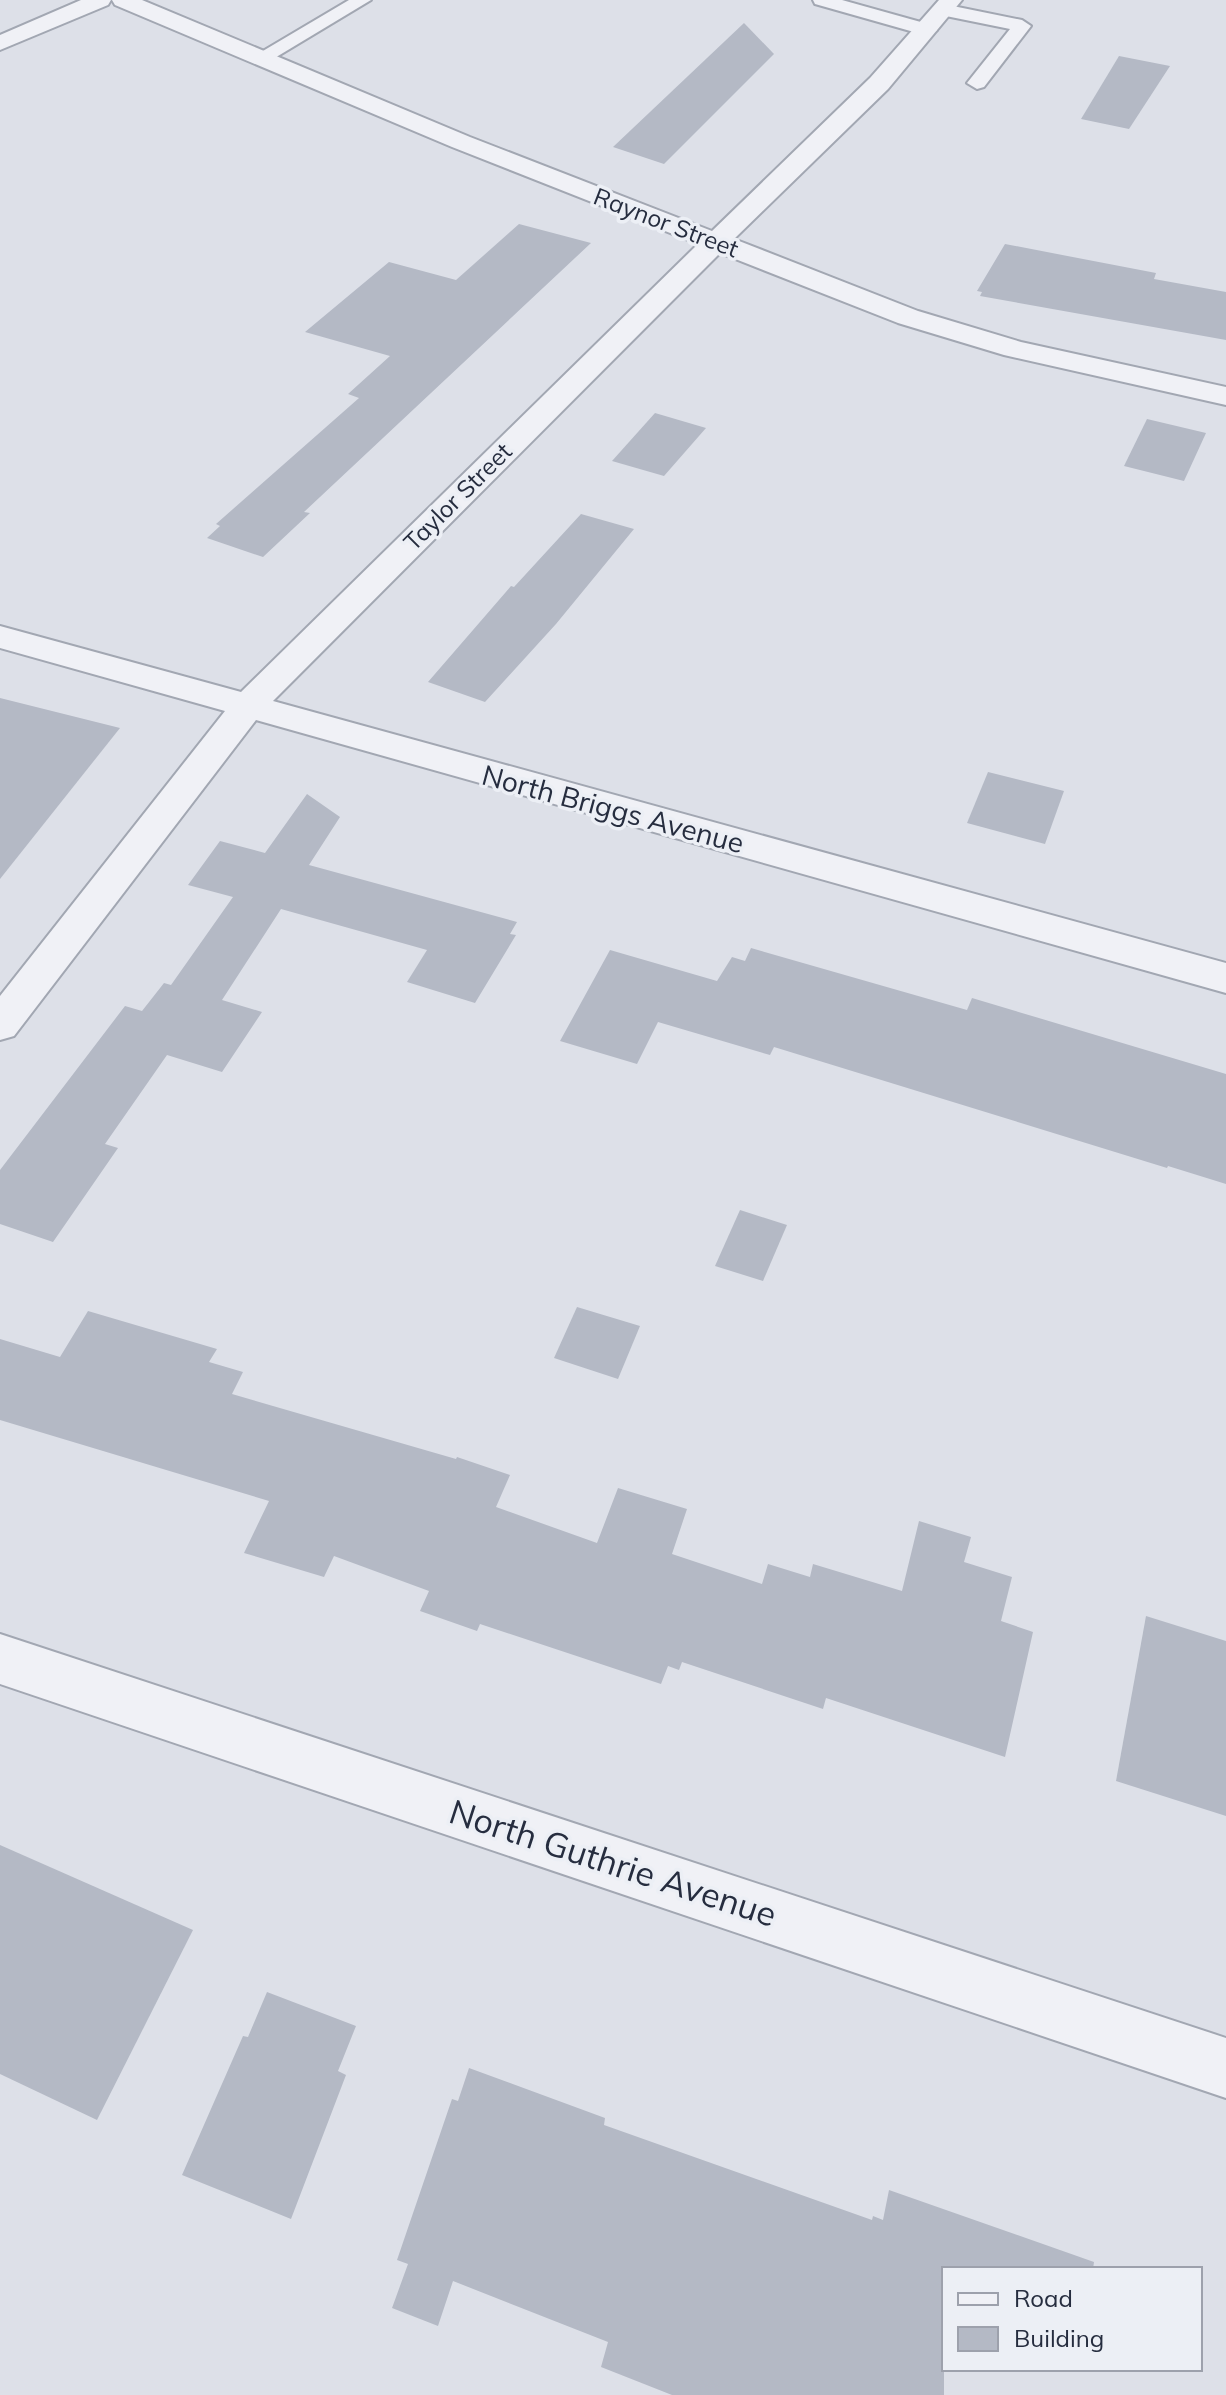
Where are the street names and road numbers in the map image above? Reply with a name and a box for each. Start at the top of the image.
street label: Raynor Street [590,181,743,263]
street label: Taylor Street [397,436,518,557]
street label: North Briggs Avenue [478,757,748,860]
street label: North Guthrie Avenue [444,1789,782,1936]

